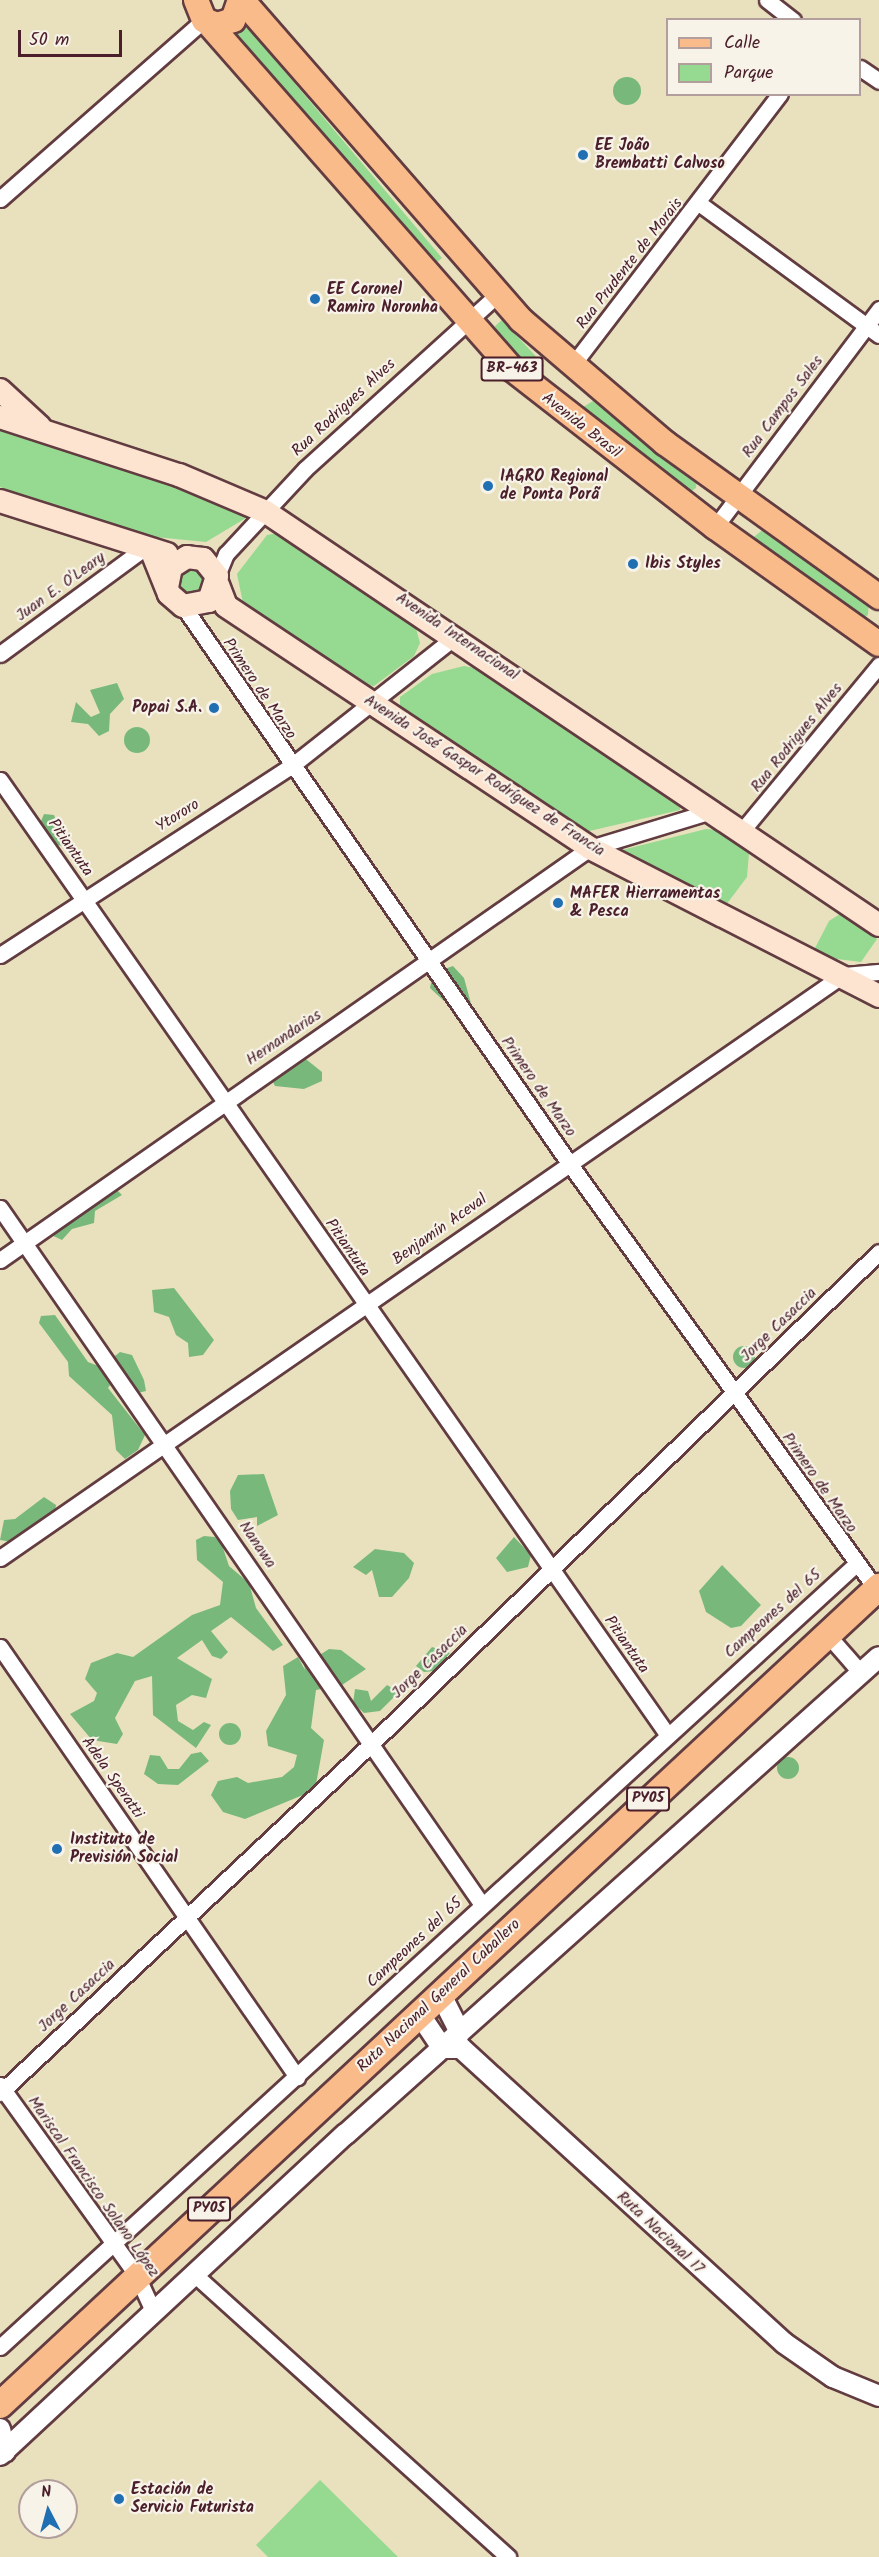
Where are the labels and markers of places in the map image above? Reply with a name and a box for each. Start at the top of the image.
place label: EE João Brembatti Calvoso [595,136,725,174]
marker: EE João Brembatti Calvoso [576,148,590,162]
place label: EE Coronel Ramiro Noronha [327,280,438,318]
marker: EE Coronel Ramiro Noronha [308,292,322,306]
place label: IAGRO Regional de Ponta Porã [500,467,608,505]
marker: IAGRO Regional de Ponta Porã [481,479,495,493]
place label: Ibis Styles [645,554,721,574]
marker: Ibis Styles [626,557,640,571]
place label: Popai S.A. [132,698,202,718]
marker: Popai S.A. [207,701,221,715]
place label: MAFER Hierramentas & Pesca [570,884,720,922]
marker: MAFER Hierramentas & Pesca [551,896,565,910]
place label: Instituto de Previsión Social [70,1830,178,1868]
marker: Instituto de Previsión Social [48,1840,66,1858]
place label: Estación de Servicio Futurista [131,2480,254,2518]
marker: Estación de Servicio Futurista [112,2492,126,2506]

